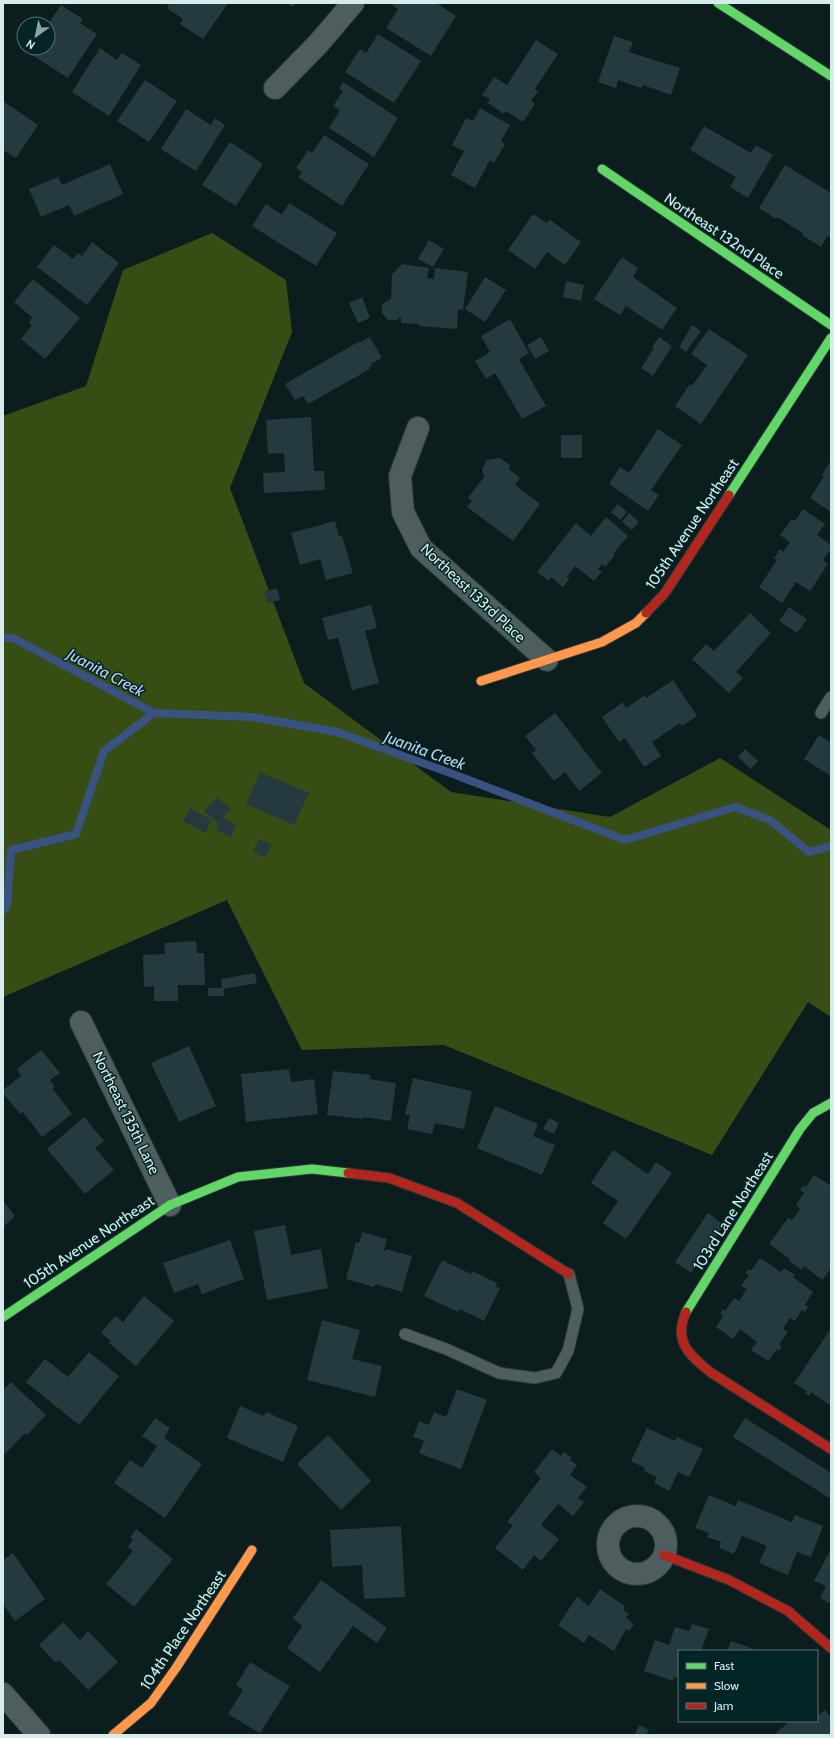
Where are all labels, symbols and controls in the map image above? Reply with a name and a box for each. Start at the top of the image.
north arrow [16,16,56,56]
text: N [23,36,38,52]
street label: Northeast 132nd Place [661,189,788,283]
street label: 105th Avenue Northeast [642,455,742,593]
street label: Northeast 133rd Place [417,540,529,647]
water label: Juanita Creek [62,643,148,701]
water label: Juanita Creek [380,726,469,774]
street label: Northeast 135th Lane [88,1049,164,1178]
street label: 103rd Lane Northeast [689,1148,777,1274]
street label: 105th Avenue Northeast [20,1192,158,1292]
street label: 104th Place Northeast [136,1567,230,1693]
legend [678,1650,818,1722]
text: Fast [714,1658,734,1673]
text: Slow [714,1678,739,1693]
text: Jam [713,1698,733,1713]

